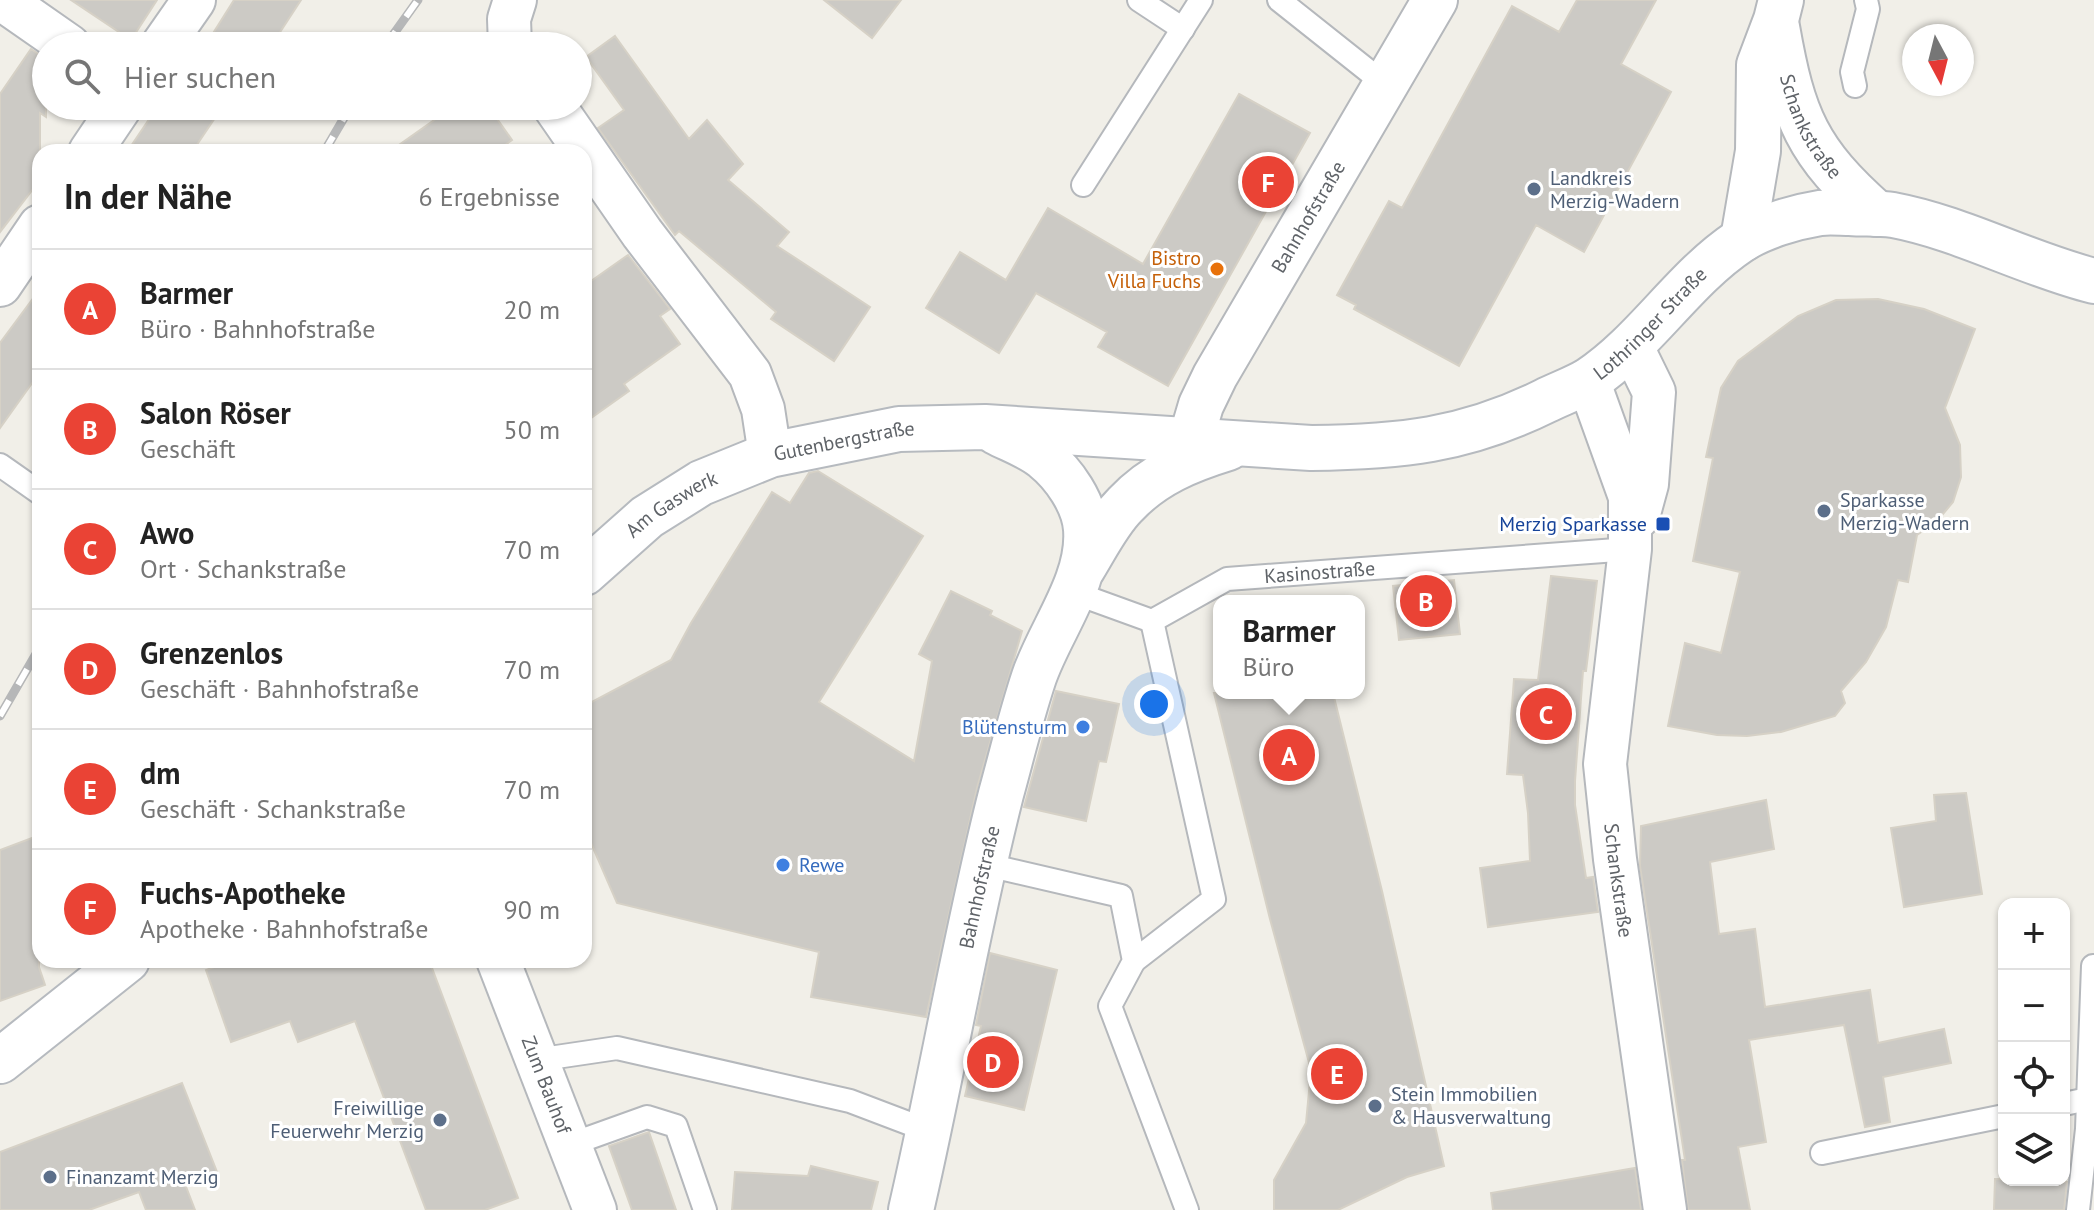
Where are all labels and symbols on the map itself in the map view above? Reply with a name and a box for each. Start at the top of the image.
north arrow [1902,24,1974,96]
street label: Schankstraße [1774,71,1848,184]
pin: F [1242,152,1294,212]
street label: Bahnhofstraße [1265,156,1351,278]
place label: Landkreis Merzig-Wadern [1550,165,1679,214]
marker: Landkreis Merzig-Wadern [1525,180,1543,198]
place label: Bistro Villa Fuchs [1107,245,1201,294]
marker: Bistro Villa Fuchs [1208,260,1226,278]
street label: Lothringer Straße [1588,261,1712,386]
street label: Gutenbergstraße [771,415,915,467]
street label: Am Gaswerk [620,465,721,543]
place label: Sparkasse Merzig-Wadern [1840,487,1969,536]
marker: Sparkasse Merzig-Wadern [1815,502,1833,520]
place label: Merzig Sparkasse [1499,511,1647,537]
marker: Merzig Sparkasse [1654,515,1672,533]
street label: Kasinostraße [1263,555,1376,589]
pin: B [1400,571,1452,631]
your location [1134,684,1174,724]
pin: C [1520,684,1572,744]
place label: Blütensturm [962,714,1067,740]
marker: Blütensturm [1074,718,1092,736]
pin: A [1263,725,1315,785]
street label: Schankstraße [1598,822,1639,939]
street label: Bahnhofstraße [953,823,1006,951]
place label: Rewe [799,852,845,878]
marker: Rewe [774,856,792,874]
street label: Zum Bauhof [516,1032,578,1139]
pin: D [967,1032,1019,1092]
pin: E [1311,1044,1363,1104]
place label: Stein Immobilien & Hausverwaltung [1391,1081,1551,1130]
place label: Freiwillige Feuerwehr Merzig [270,1095,424,1144]
marker: Stein Immobilien & Hausverwaltung [1366,1097,1384,1115]
marker: Freiwillige Feuerwehr Merzig [431,1111,449,1129]
place label: Finanzamt Merzig [66,1164,219,1190]
marker: Finanzamt Merzig [41,1168,59,1186]

